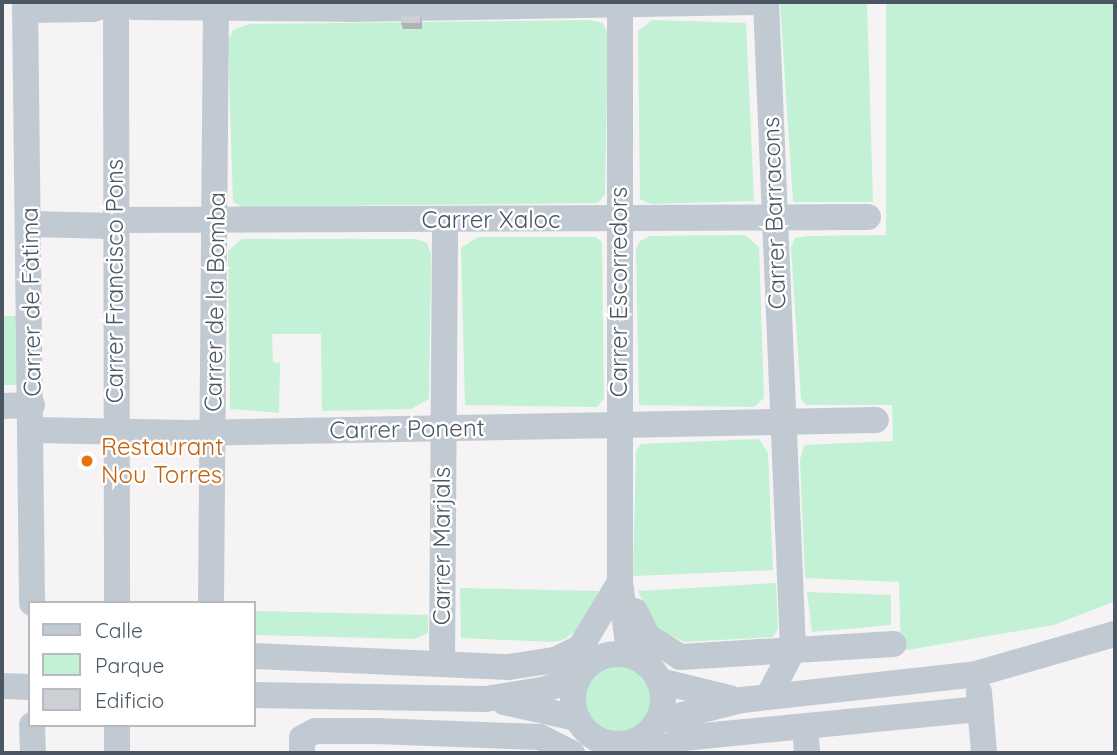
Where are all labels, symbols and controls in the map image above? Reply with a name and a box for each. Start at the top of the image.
street label: Carrer Barracons [756,116,792,310]
street label: Carrer Francisco Pons [101,159,129,403]
street label: Carrer Escorredors [605,187,633,397]
street label: Carrer de la Bomba [199,192,231,412]
street label: Carrer Xaloc [422,206,560,234]
street label: Carrer de Fàtima [15,207,47,397]
street label: Carrer Ponent [329,413,485,445]
place label: Restaurant Nou Torres [101,433,223,489]
marker: Restaurant Nou Torres [79,453,95,469]
street label: Carrer Marjals [428,467,456,625]
legend [28,601,256,727]
text: Calle [95,617,143,643]
text: Parque [95,652,164,678]
text: Edificio [95,687,164,713]

